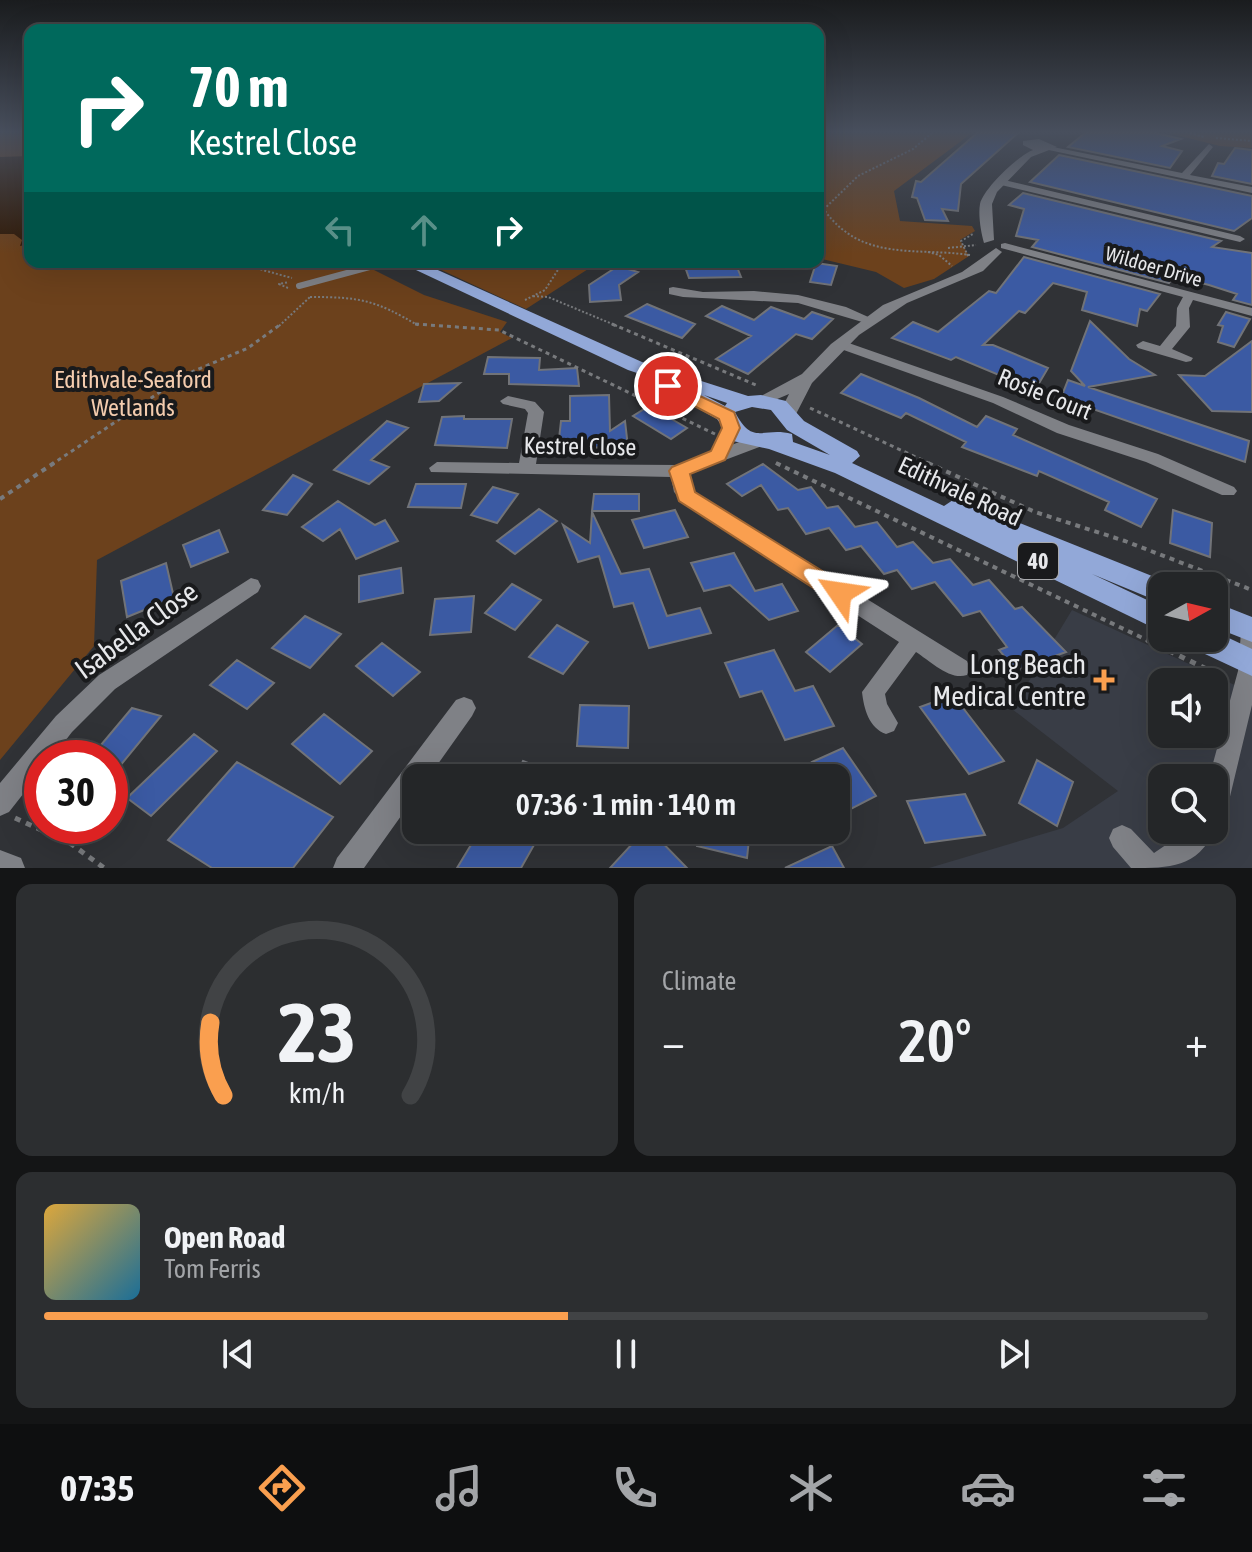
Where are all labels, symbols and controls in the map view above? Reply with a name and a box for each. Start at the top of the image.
text: 70 m [188,55,289,119]
icon: right [56,56,160,160]
text: Kestrel Close [188,121,357,163]
icon: left [318,208,362,252]
icon: ahead [402,208,446,252]
icon: right [486,208,530,252]
street label: Wildoer Drive [1103,241,1205,291]
pin [634,352,702,420]
street label: Rosie Court [994,363,1096,425]
icon: arrive [646,364,690,408]
park label: Edithvale-Seaford Wetlands [54,366,212,421]
street label: Kestrel Close [523,432,637,460]
street label: Edithvale Road [894,451,1026,531]
road number: 40 [1018,543,1058,579]
position arrow [798,551,882,635]
north arrow [1148,572,1228,652]
map controls [1148,572,1228,844]
street label: Isabella Close [69,575,203,685]
place label: Long Beach Medical Centre [932,648,1086,712]
button: sound [1148,668,1228,748]
marker: Long Beach Medical Centre [1093,669,1115,691]
speed limit sign: 30 [24,740,128,844]
button: search [1148,764,1228,844]
text: 07:36 · 1 min · 140 m [516,787,736,821]
text: Climate [662,966,736,996]
text: 23 [278,984,356,1080]
text: 20° [899,1006,971,1075]
text: − [662,1016,685,1066]
text: + [1185,1016,1208,1066]
text: km/h [289,1076,345,1109]
text: Open Road [164,1220,285,1254]
text: Tom Ferris [164,1254,261,1284]
icon: previous [216,1332,260,1376]
icon: pause [604,1332,648,1376]
icon: next [992,1332,1036,1376]
icon: directions [254,1460,310,1516]
icon: music [431,1460,487,1516]
icon: phone [607,1460,663,1516]
icon: climate [783,1460,839,1516]
icon: car [960,1460,1016,1516]
icon: filters [1136,1460,1192,1516]
text: 07:35 [60,1467,134,1509]

